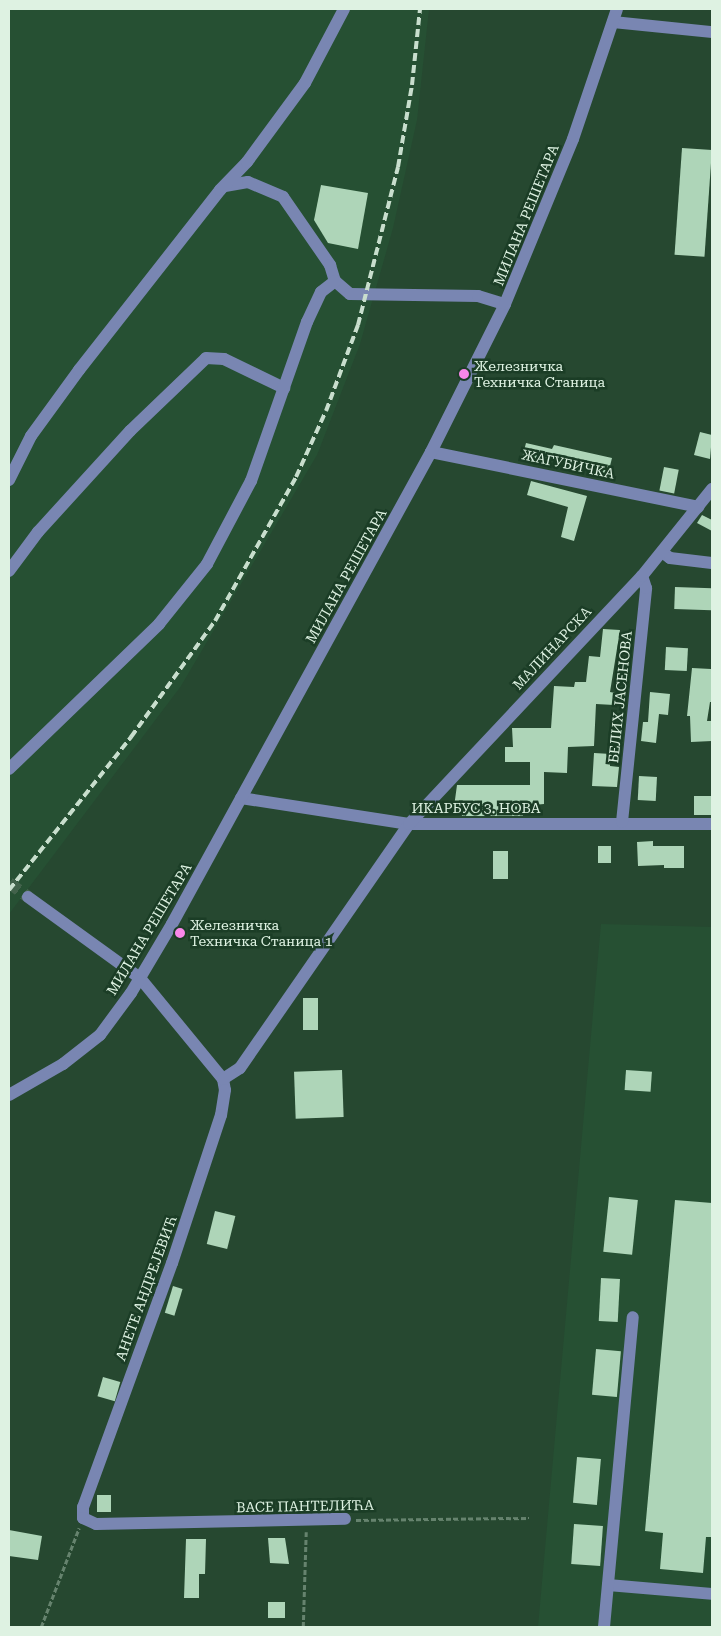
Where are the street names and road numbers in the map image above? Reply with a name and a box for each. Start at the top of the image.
street label: МИЛАНА РЕШЕТАРА [490,142,562,288]
street label: ЖАГУБИЧКА [520,446,616,482]
street label: МИЛАНА РЕШЕТАРА [302,506,390,646]
street label: МАЛИНАРСКА [509,603,595,693]
street label: БЕЛИХ ЈАСЕНОВА [605,630,635,764]
street label: ИКАРБУС 3. НОВА [411,800,541,816]
street label: МИЛАНА РЕШЕТАРА [103,860,195,998]
street label: АНЕТЕ АНДРЕЈЕВИЋ [112,1213,180,1363]
street label: ВАСЕ ПАНТЕЛИЋА [236,1496,374,1516]

